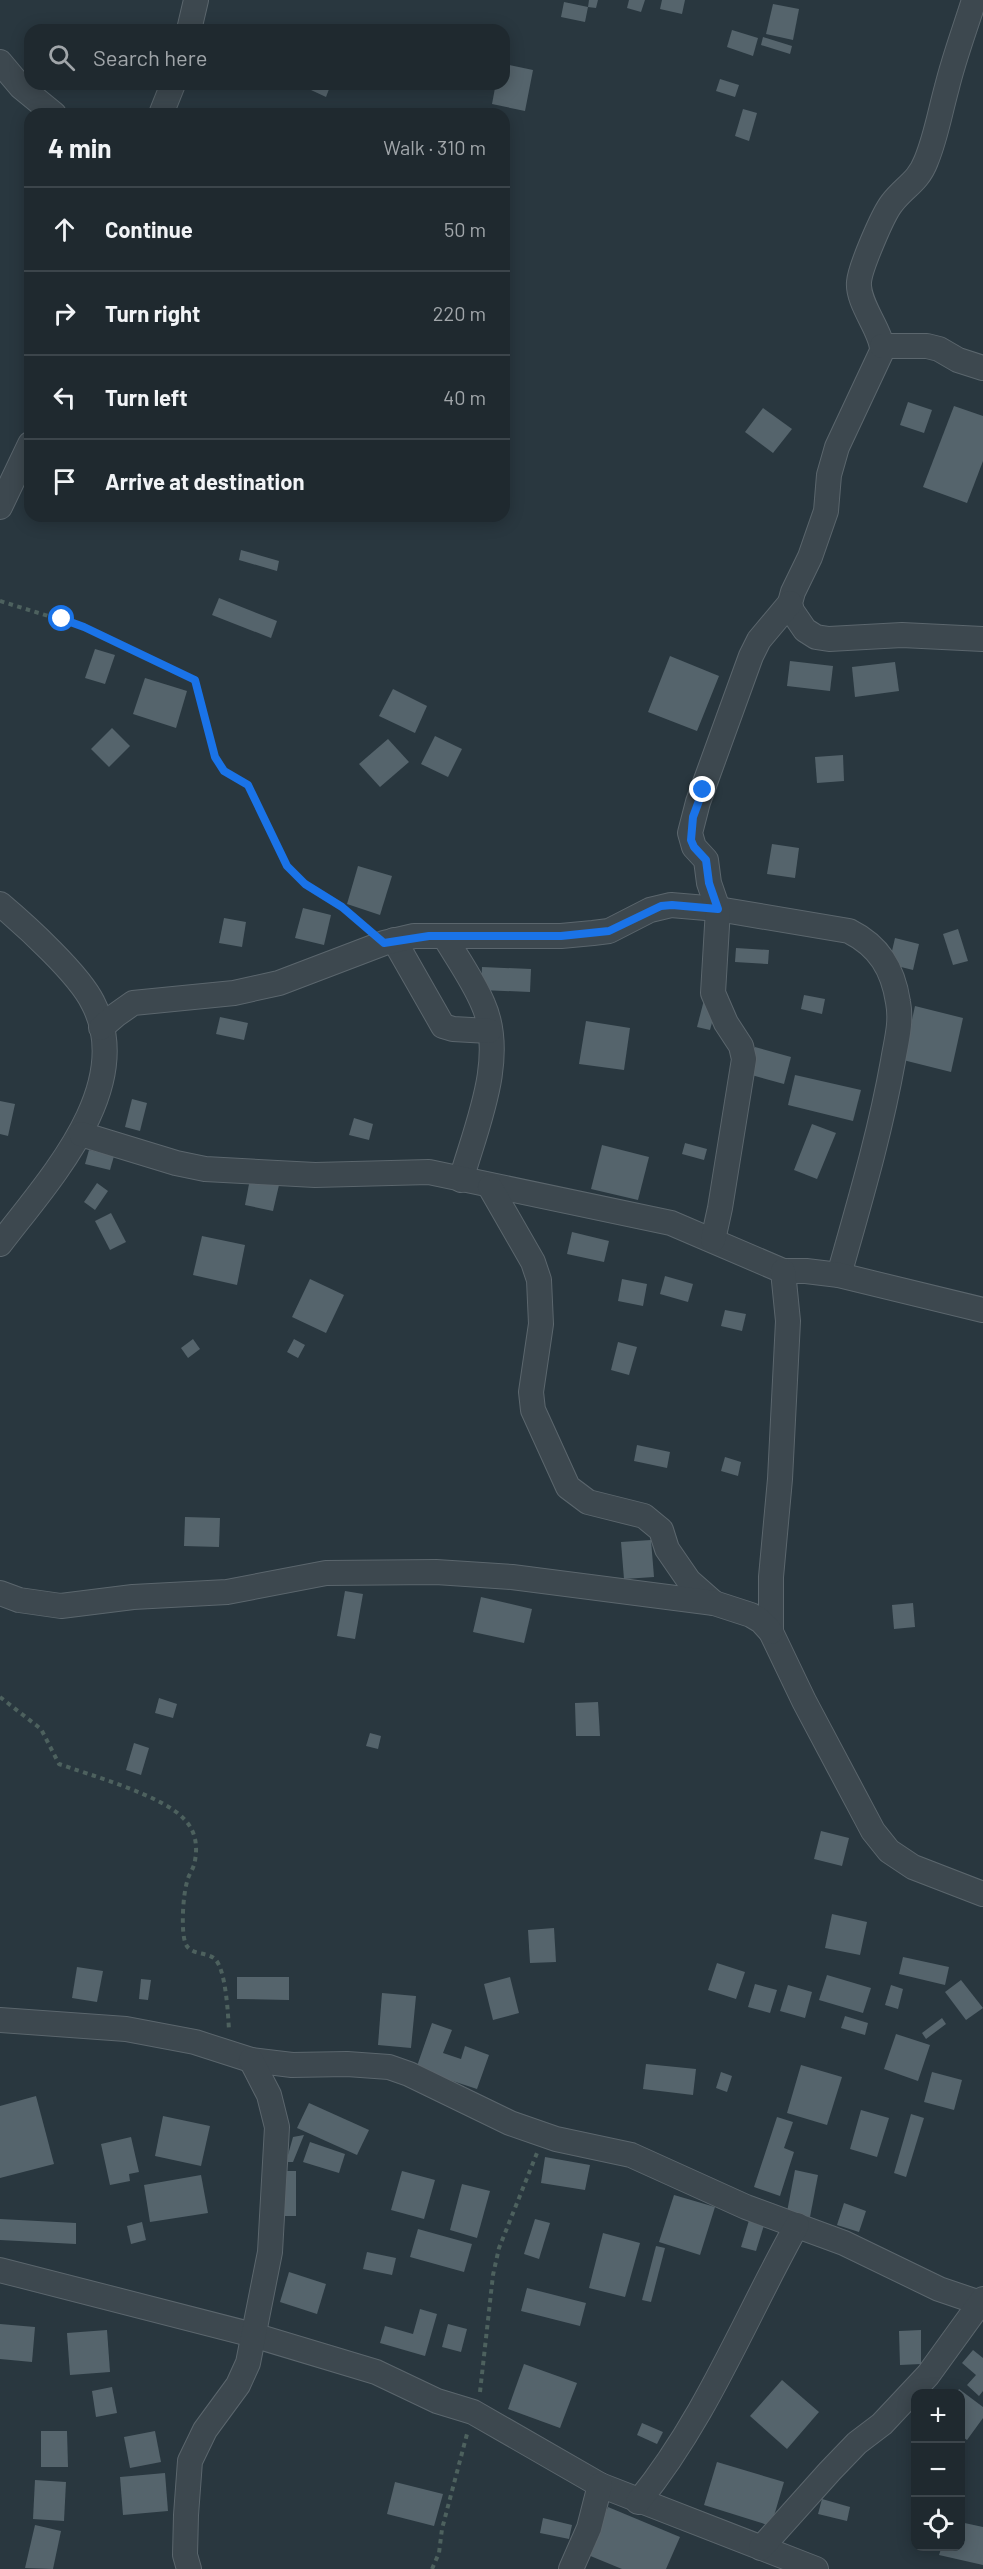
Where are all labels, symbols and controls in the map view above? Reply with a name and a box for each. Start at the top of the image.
search box [24,24,510,90]
icon: search [45,41,78,74]
text: Search here [93,44,207,70]
text: 4 min [48,132,112,163]
text: Walk · 310 m [383,135,486,159]
icon: ahead [48,213,81,246]
text: Continue [105,216,193,242]
text: 50 m [444,217,486,241]
icon: right [48,297,81,330]
text: Turn right [105,300,200,326]
text: 220 m [433,301,486,325]
icon: left [48,381,81,414]
text: Turn left [105,384,188,410]
text: 40 m [443,385,486,409]
icon: arrive [48,465,81,498]
text: Arrive at destination [105,468,304,494]
route start [48,605,74,631]
route end [689,776,715,802]
map controls [911,2389,965,2551]
button: + [911,2389,965,2443]
button: − [911,2443,965,2497]
button: locate [911,2497,965,2551]

